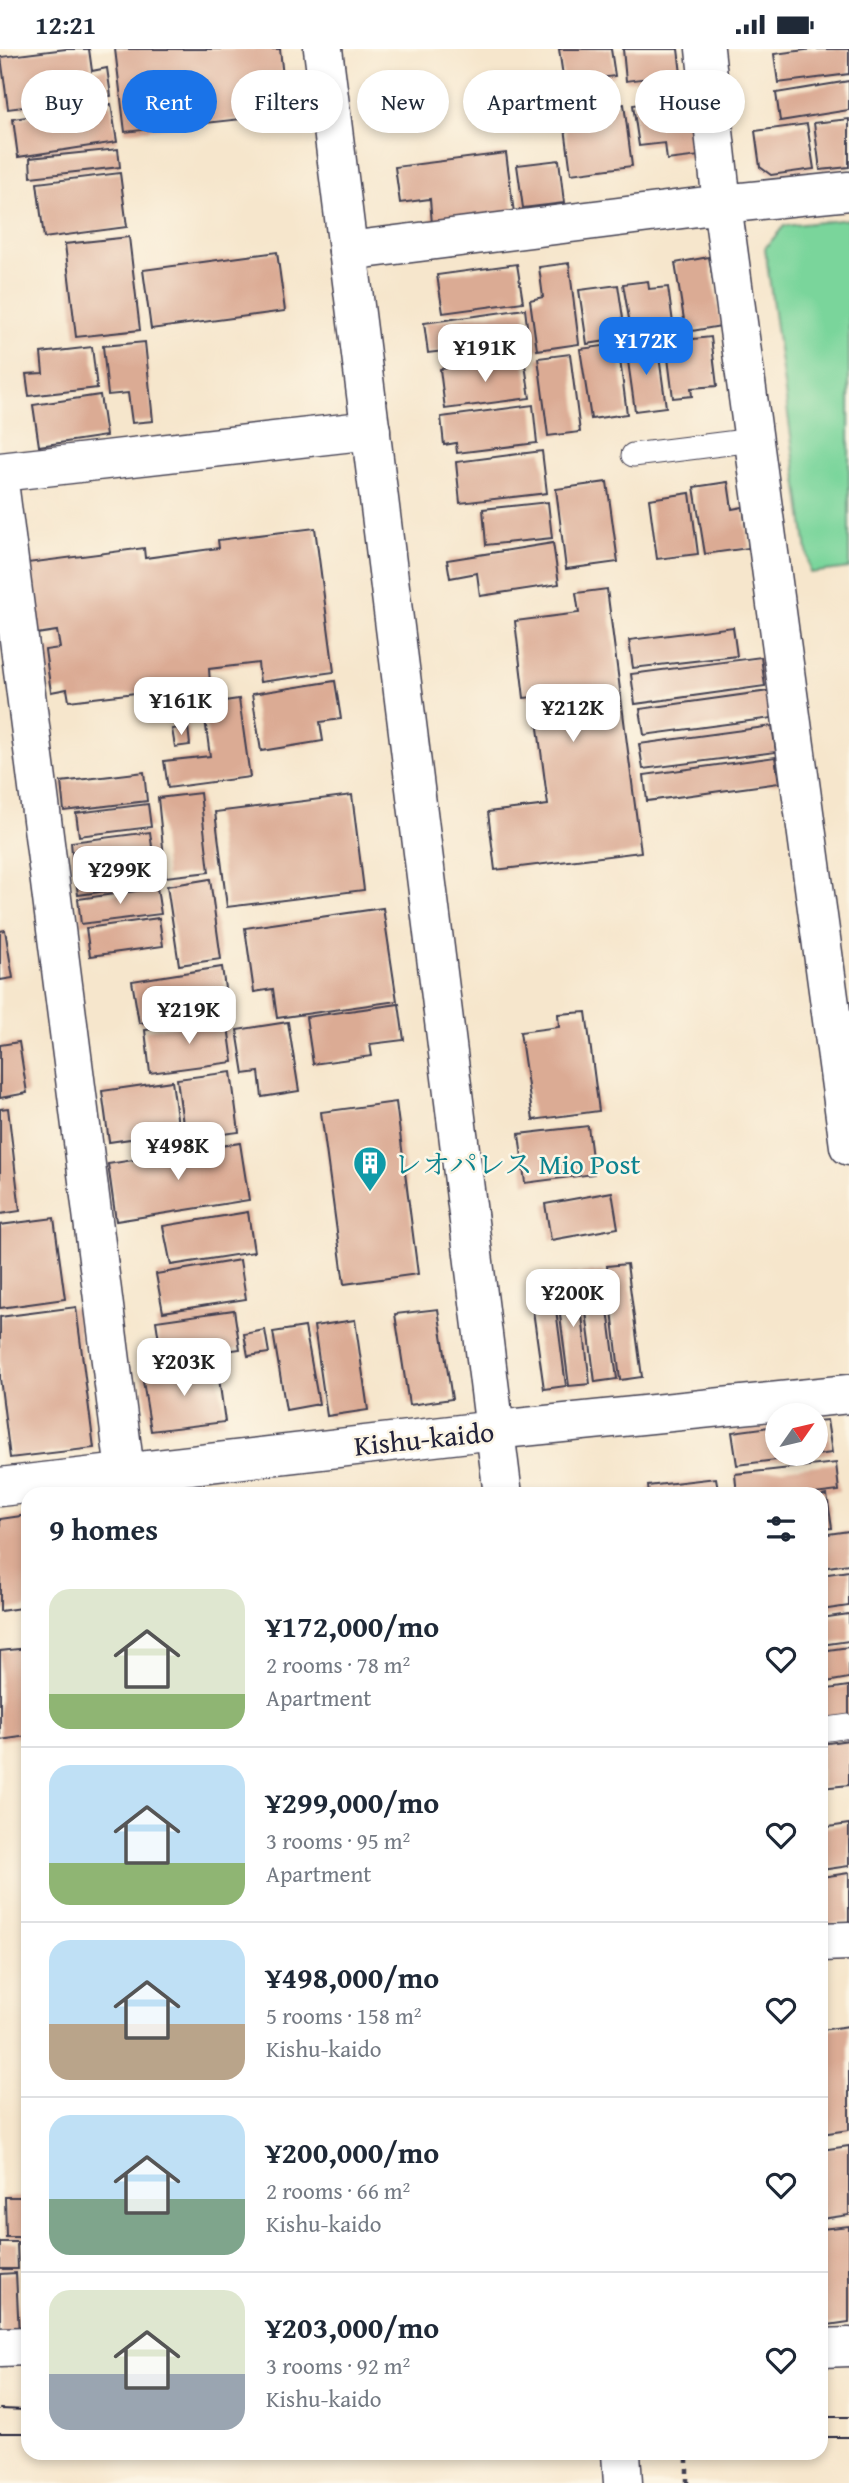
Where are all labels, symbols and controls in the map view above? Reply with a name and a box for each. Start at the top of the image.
text: 12:21 [35,5,96,44]
chip: Buy [21,70,108,133]
chip: Rent [122,70,217,133]
chip: Filters [231,70,343,133]
chip: New [357,70,449,133]
chip: Apartment [463,70,621,133]
chip: House [635,70,745,133]
pin: ¥172K [597,317,695,377]
text: ¥172K [615,323,677,356]
pin: ¥191K [436,325,534,384]
text: ¥191K [454,330,516,363]
pin: ¥161K [132,677,230,737]
text: ¥161K [150,683,212,716]
pin: ¥212K [524,685,622,744]
text: ¥212K [542,690,604,723]
pin: ¥299K [71,847,169,906]
text: ¥299K [89,852,151,885]
pin: ¥219K [140,986,238,1046]
text: ¥219K [158,992,220,1025]
pin: ¥498K [129,1123,227,1182]
text: ¥498K [147,1128,209,1161]
place label: レオパレス Mio Post [394,1143,640,1184]
building icon: レオパレス Mio Post [351,1144,389,1193]
pin: ¥200K [524,1269,622,1329]
text: ¥200K [542,1275,604,1308]
pin: ¥203K [135,1339,233,1398]
text: ¥203K [153,1344,215,1377]
north arrow [765,1403,828,1467]
map controls [765,1403,828,1466]
street label: Kishu-kaido [352,1410,496,1466]
text: 9 homes [49,1507,158,1551]
icon: filters [762,1510,800,1548]
text: ¥172,000/mo [266,1604,439,1648]
icon: home [105,1617,189,1701]
icon: heart [762,1640,800,1678]
text: 2 rooms · 78 m² [266,1648,410,1681]
text: Apartment [266,1681,371,1714]
text: ¥299,000/mo [266,1780,439,1824]
icon: home [105,1793,189,1877]
icon: heart [762,1816,800,1854]
text: 3 rooms · 95 m² [266,1824,410,1857]
text: Apartment [266,1857,371,1890]
text: ¥498,000/mo [266,1955,439,1999]
icon: home [105,1968,189,2052]
icon: heart [762,1991,800,2029]
text: 5 rooms · 158 m² [266,1999,421,2032]
text: Kishu-kaido [266,2032,381,2065]
text: ¥200,000/mo [266,2130,439,2174]
icon: home [105,2143,189,2227]
icon: heart [762,2166,800,2204]
text: 2 rooms · 66 m² [266,2174,410,2207]
text: Kishu-kaido [266,2207,381,2240]
text: ¥203,000/mo [266,2305,439,2349]
icon: home [105,2318,189,2402]
icon: heart [762,2341,800,2379]
text: 3 rooms · 92 m² [266,2349,410,2382]
text: Kishu-kaido [266,2382,381,2415]

